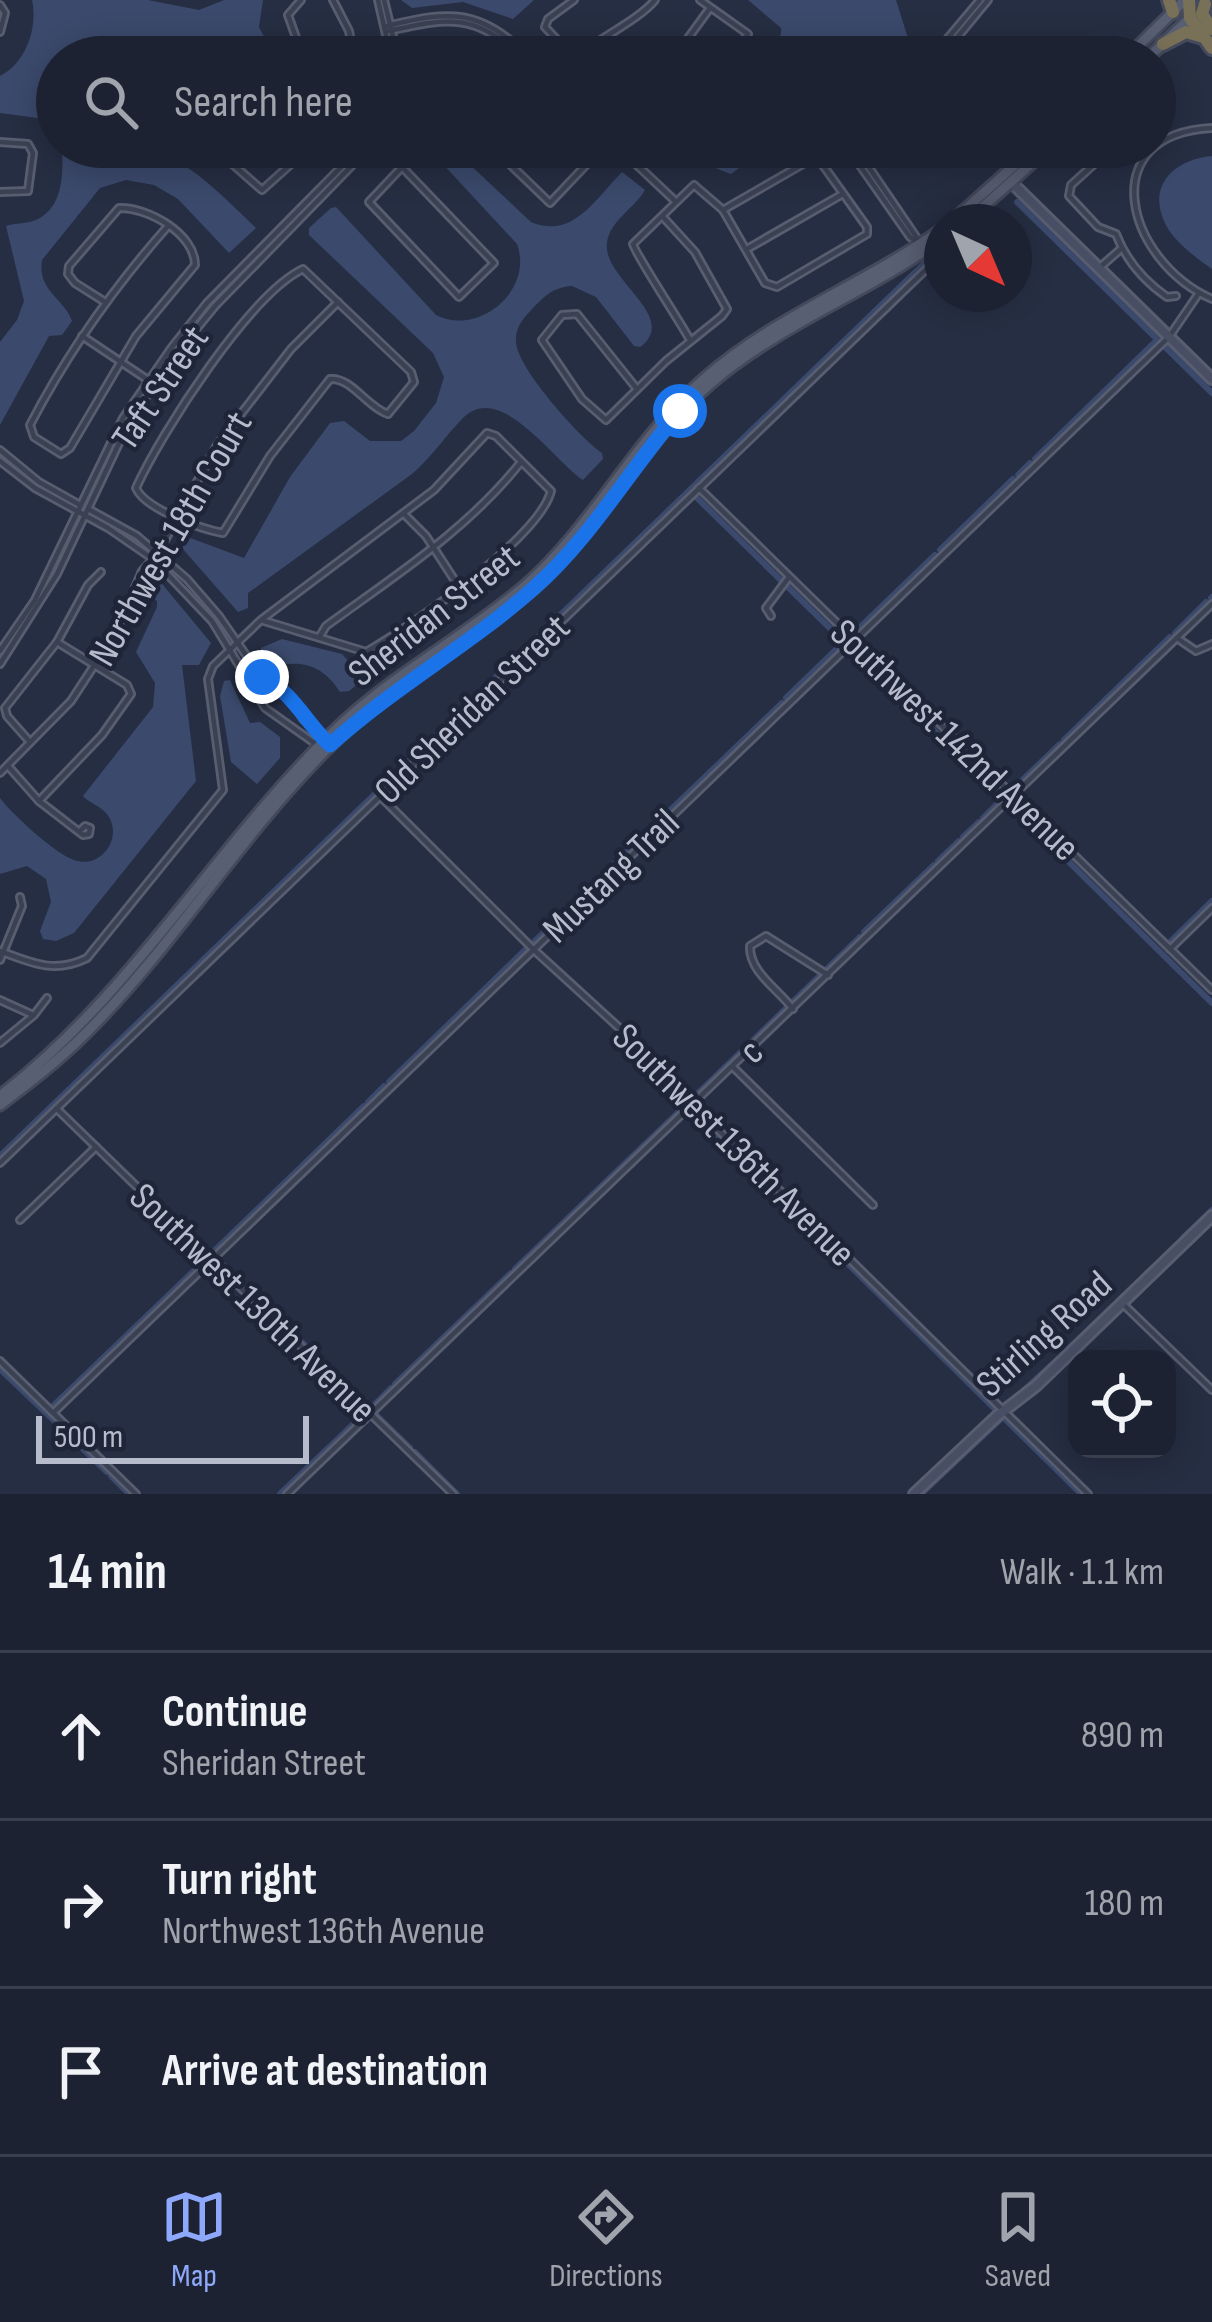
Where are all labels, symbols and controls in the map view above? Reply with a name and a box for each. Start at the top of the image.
search box [36,36,1176,168]
icon: search [78,69,144,135]
text: Search here [174,75,353,130]
north arrow [924,204,1032,312]
street label: Taft Street [102,317,220,460]
route start [653,384,707,438]
street label: Northwest 18th Court [79,404,263,675]
street label: Sheridan Street [340,535,529,697]
street label: Old Sheridan Street [365,605,580,815]
street label: Southwest 142nd Avenue [820,610,1089,872]
route end [235,650,289,704]
street label: Mustang Trail [534,800,690,953]
street label: Southwest 136th Avenue [602,1014,865,1277]
street label: c [730,1029,774,1074]
street label: Southwest 130th Avenue [119,1174,385,1434]
street label: Stirling Road [967,1262,1122,1408]
map controls [1068,1350,1176,1458]
button: locate [1068,1350,1176,1458]
scale bar [36,1410,309,1463]
text: 500 m [54,1417,123,1457]
text: 14 min [48,1542,167,1603]
text: Walk · 1.1 km [1000,1549,1164,1596]
text: Continue [162,1685,308,1740]
icon: ahead [48,1703,114,1769]
text: 890 m [1081,1712,1164,1759]
text: Sheridan Street [162,1740,366,1787]
text: Turn right [162,1853,317,1908]
icon: right [48,1871,114,1937]
text: 180 m [1085,1880,1164,1927]
text: Northwest 136th Avenue [162,1908,485,1955]
icon: arrive [48,2039,114,2105]
text: Arrive at destination [162,2044,488,2099]
tab: Map [161,2184,227,2296]
tab: Directions [549,2184,663,2296]
tab: Saved [985,2184,1051,2296]

